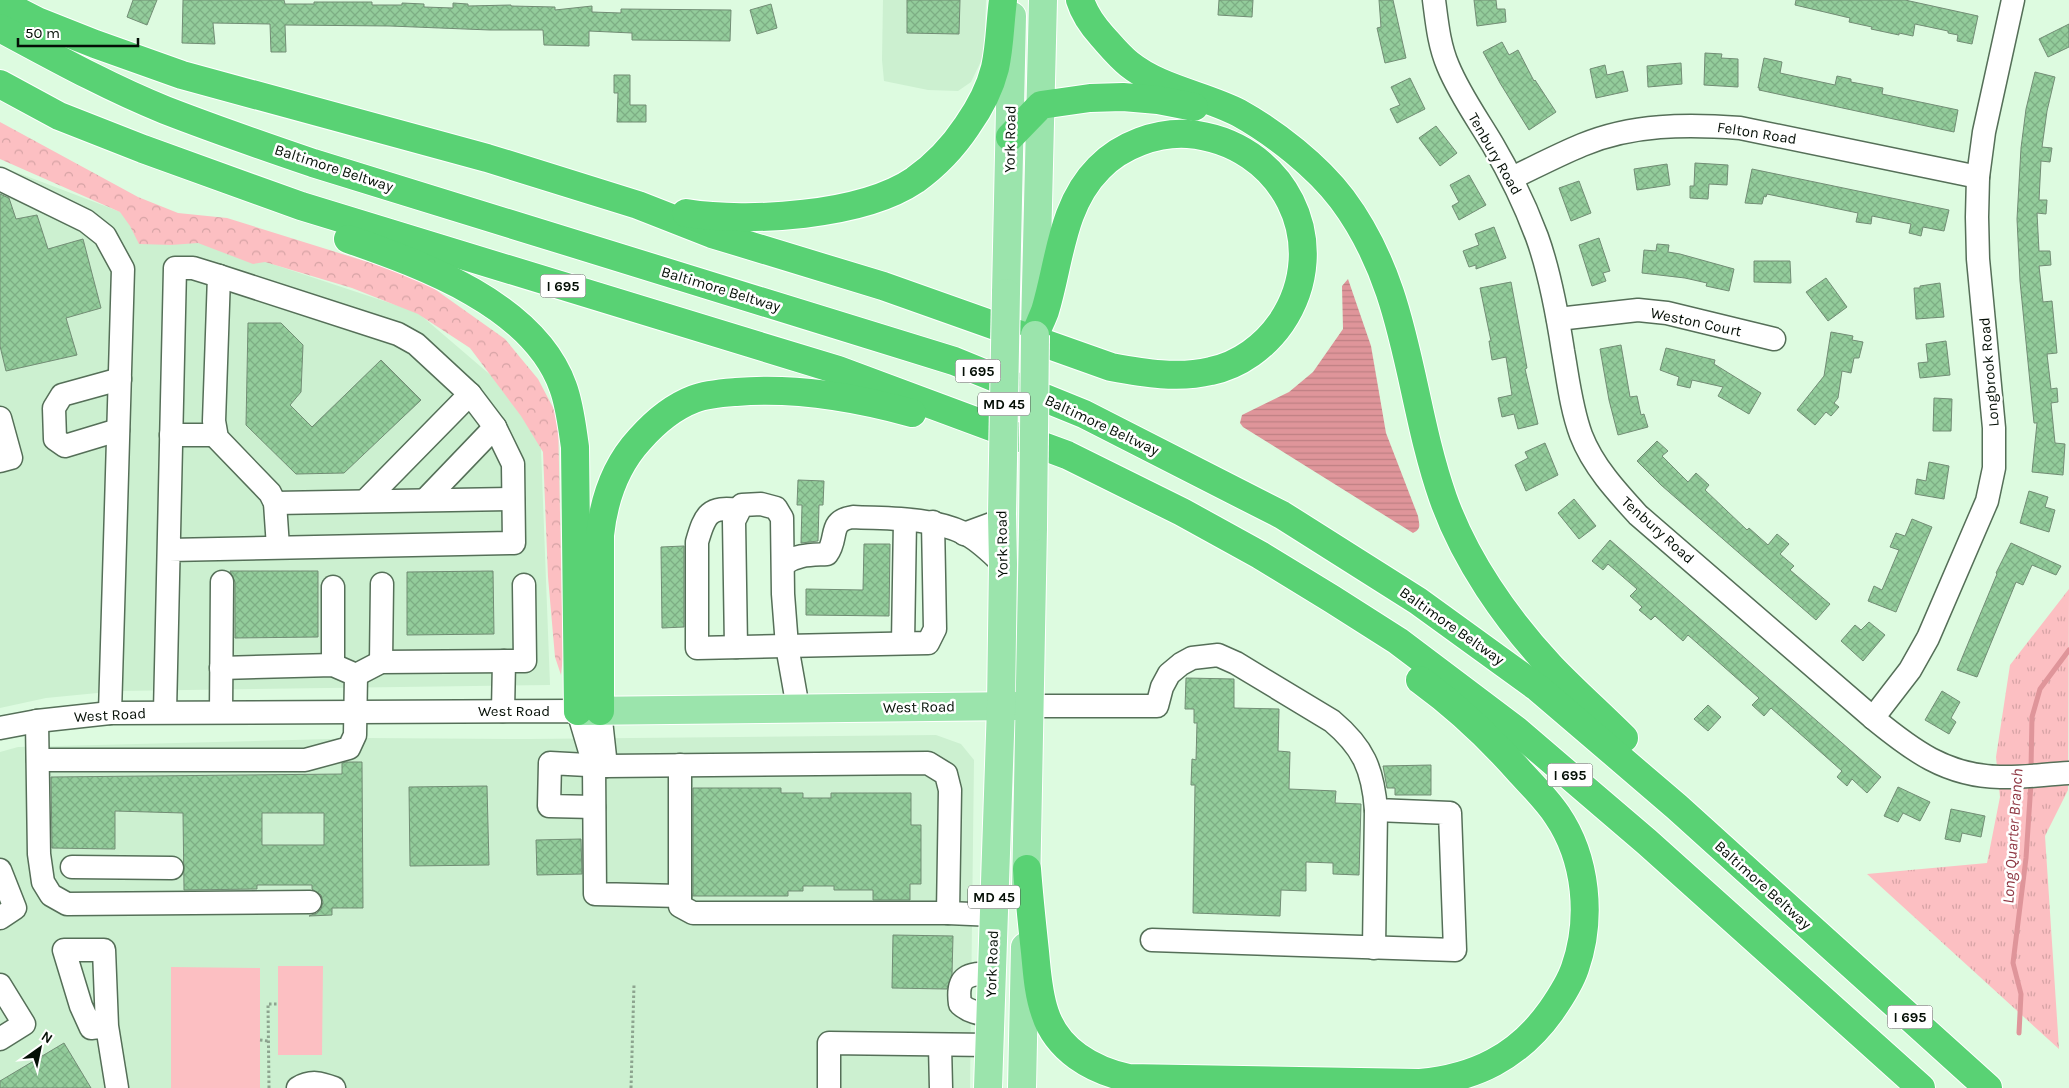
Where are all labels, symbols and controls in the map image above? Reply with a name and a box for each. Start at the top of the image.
scale bar [18,15,138,47]
text: 50 m [25,24,60,42]
street label: York Road [1000,105,1020,173]
street label: Tenbury Road [1464,110,1526,198]
street label: Felton Road [1716,118,1798,148]
street label: Baltimore Beltway [272,140,396,196]
street label: Baltimore Beltway [659,262,783,316]
road number: I 695 [540,274,586,298]
street label: Weston Court [1649,304,1743,340]
street label: Longbrook Road [1975,316,2003,428]
road number: I 695 [956,360,1000,382]
street label: Baltimore Beltway [1042,391,1162,459]
road number: MD 45 [978,392,1030,416]
street label: Tenbury Road [1618,493,1698,567]
street label: York Road [992,510,1012,578]
street label: Baltimore Beltway [1396,583,1508,669]
street label: West Road [883,697,955,717]
street label: West Road [478,702,550,720]
street label: West Road [73,704,147,726]
road number: I 695 [1548,764,1592,786]
water label: Long Quarter Branch [1998,768,2027,904]
street label: Baltimore Beltway [1711,837,1815,933]
road number: MD 45 [968,886,1020,909]
street label: York Road [982,930,1002,998]
road number: I 695 [1888,1006,1932,1028]
north arrow [15,1023,65,1073]
text: N [38,1028,56,1047]

